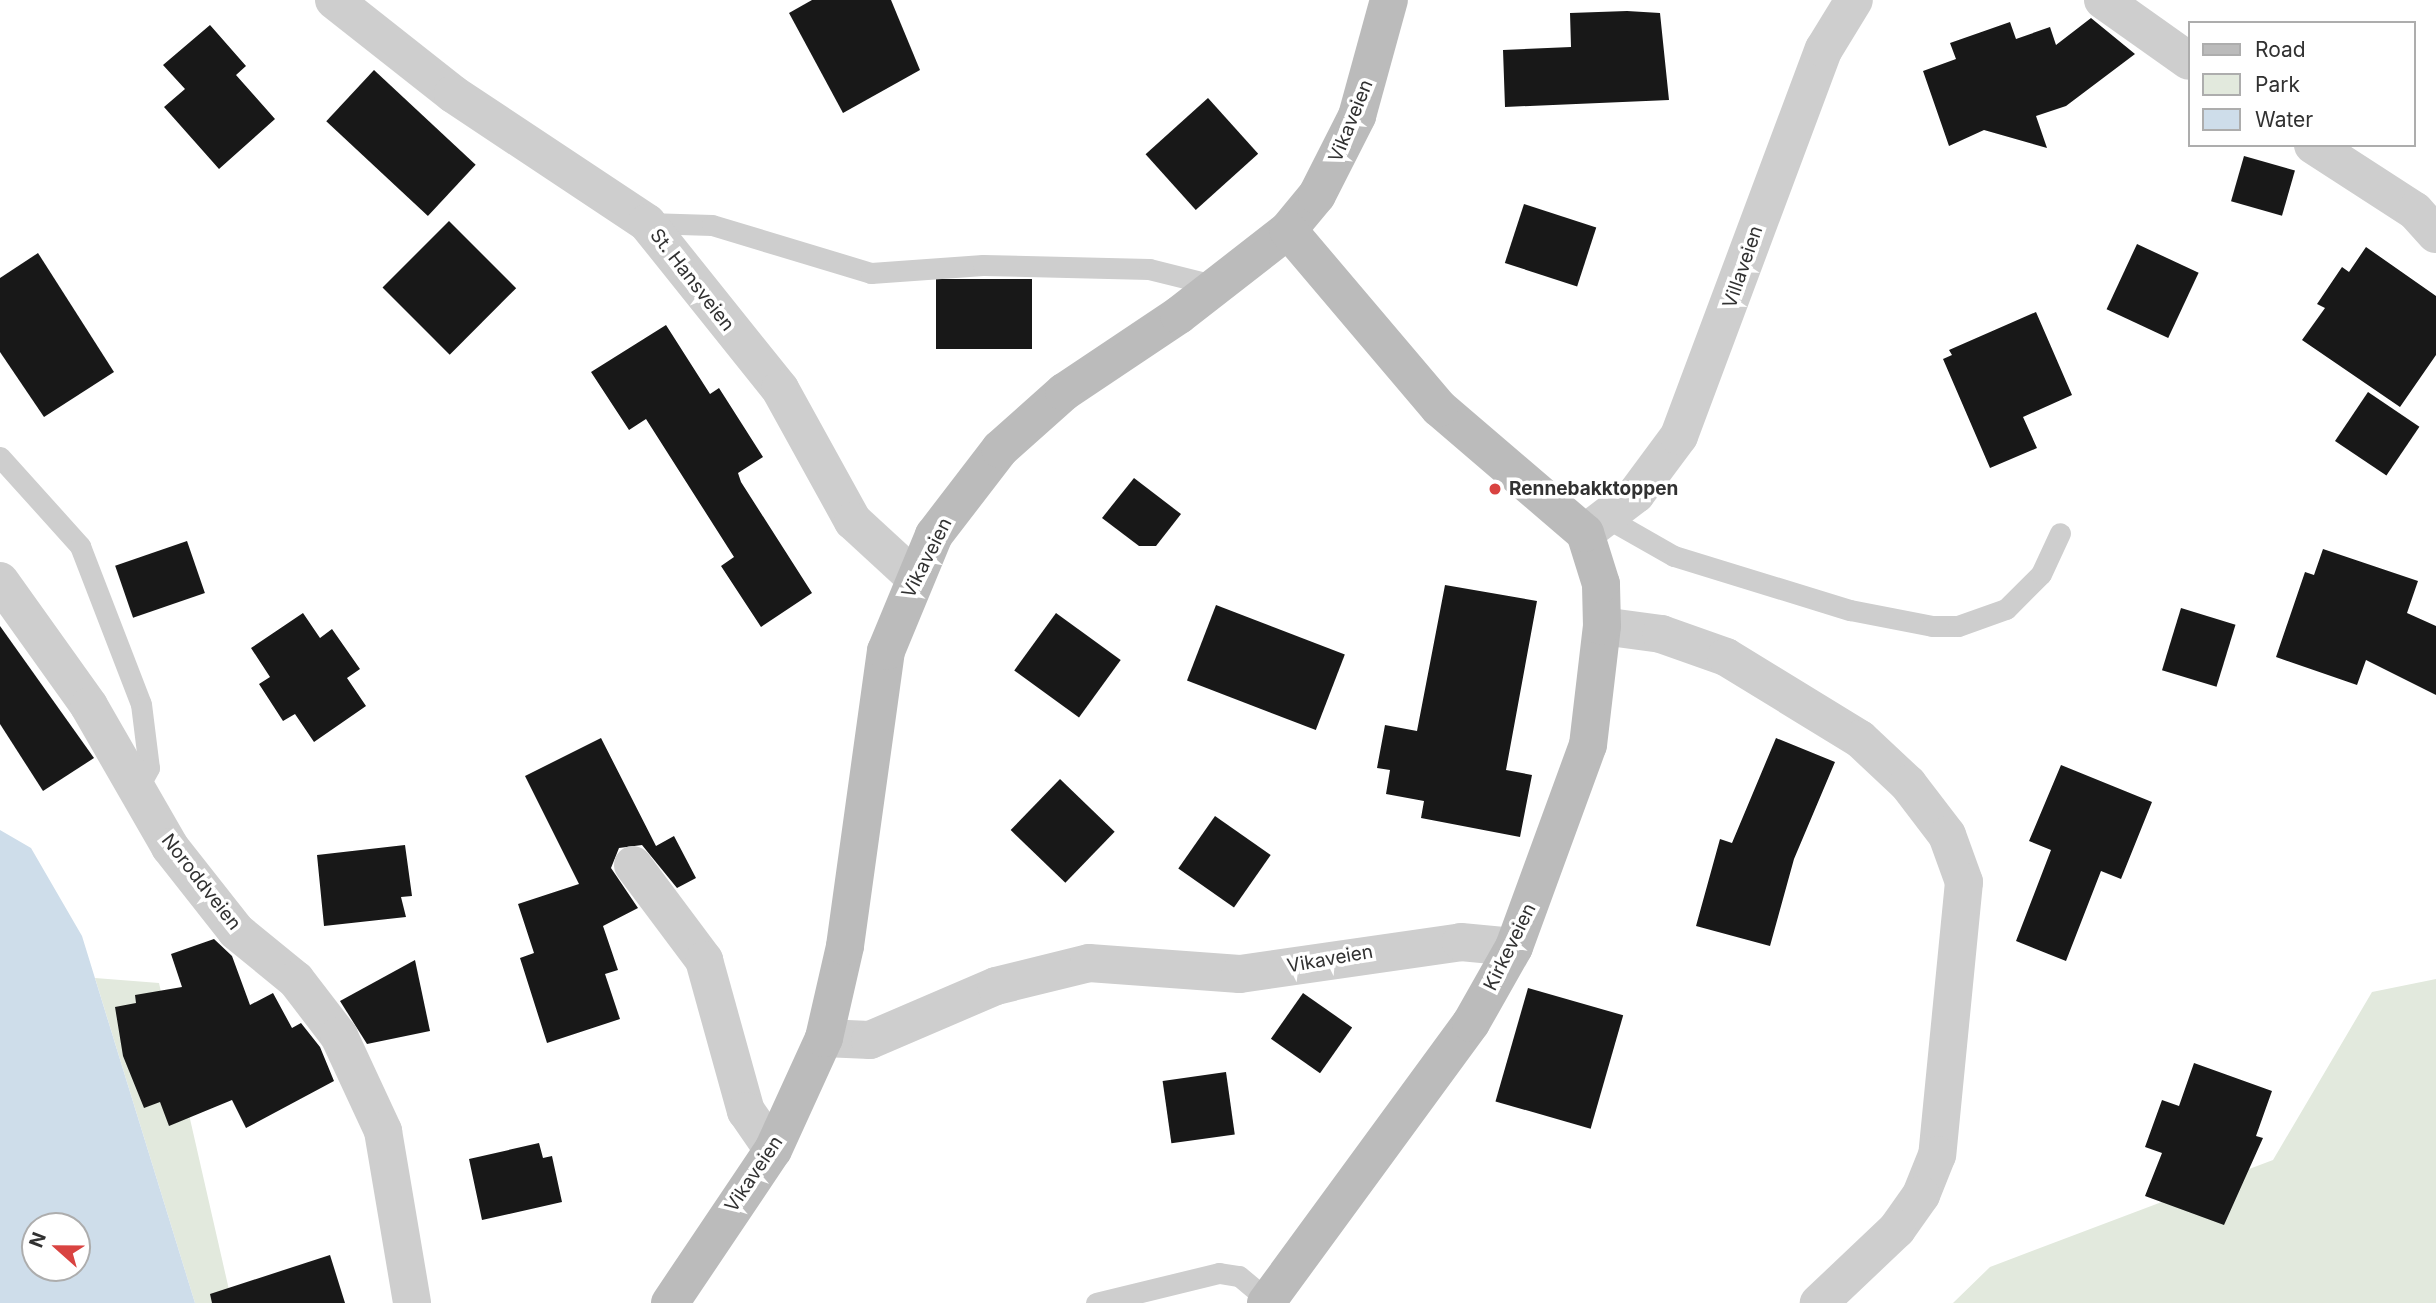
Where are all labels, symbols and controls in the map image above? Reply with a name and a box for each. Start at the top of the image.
legend [2188,21,2415,147]
text: Road [2255,37,2306,62]
text: Park [2255,72,2300,97]
street label: Vikaveien [1324,76,1378,166]
text: Water [2255,107,2313,132]
street label: Villaveien [1718,223,1768,311]
street label: St. Hansveien [645,224,739,336]
place label: Rennebakktoppen [1509,478,1678,500]
marker: Rennebakktoppen [1487,481,1503,497]
street label: Vikaveien [897,514,957,602]
street label: Noroddveien [156,829,246,935]
street label: Kirkeveien [1479,900,1541,994]
street label: Vikaveien [1285,940,1375,978]
street label: Vikaveien [720,1132,788,1216]
north arrow [21,1212,91,1282]
text: N [24,1229,51,1251]

